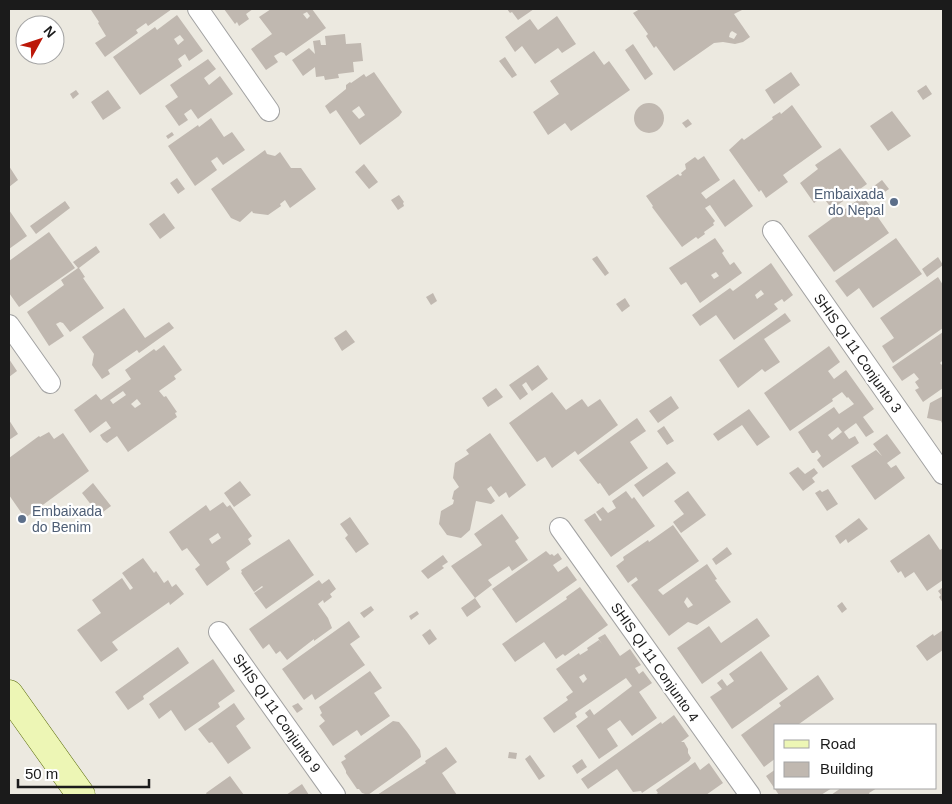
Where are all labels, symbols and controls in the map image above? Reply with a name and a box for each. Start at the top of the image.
north arrow [15,15,65,65]
text: N [41,23,59,41]
place label: Embaixada do Nepal [814,186,884,218]
marker: Embaixada do Nepal [888,196,900,208]
street label: SHIS QI 11 Conjunto 3 [811,291,905,416]
place label: Embaixada do Benim [32,503,102,535]
marker: Embaixada do Benim [16,513,28,525]
street label: SHIS QI 11 Conjunto 4 [608,600,702,725]
street label: SHIS QI 11 Conjunto 9 [230,651,324,776]
legend [774,724,937,789]
text: Road [820,735,856,752]
scale bar [18,756,149,788]
text: Building [820,760,873,777]
text: 50 m [25,765,58,782]

